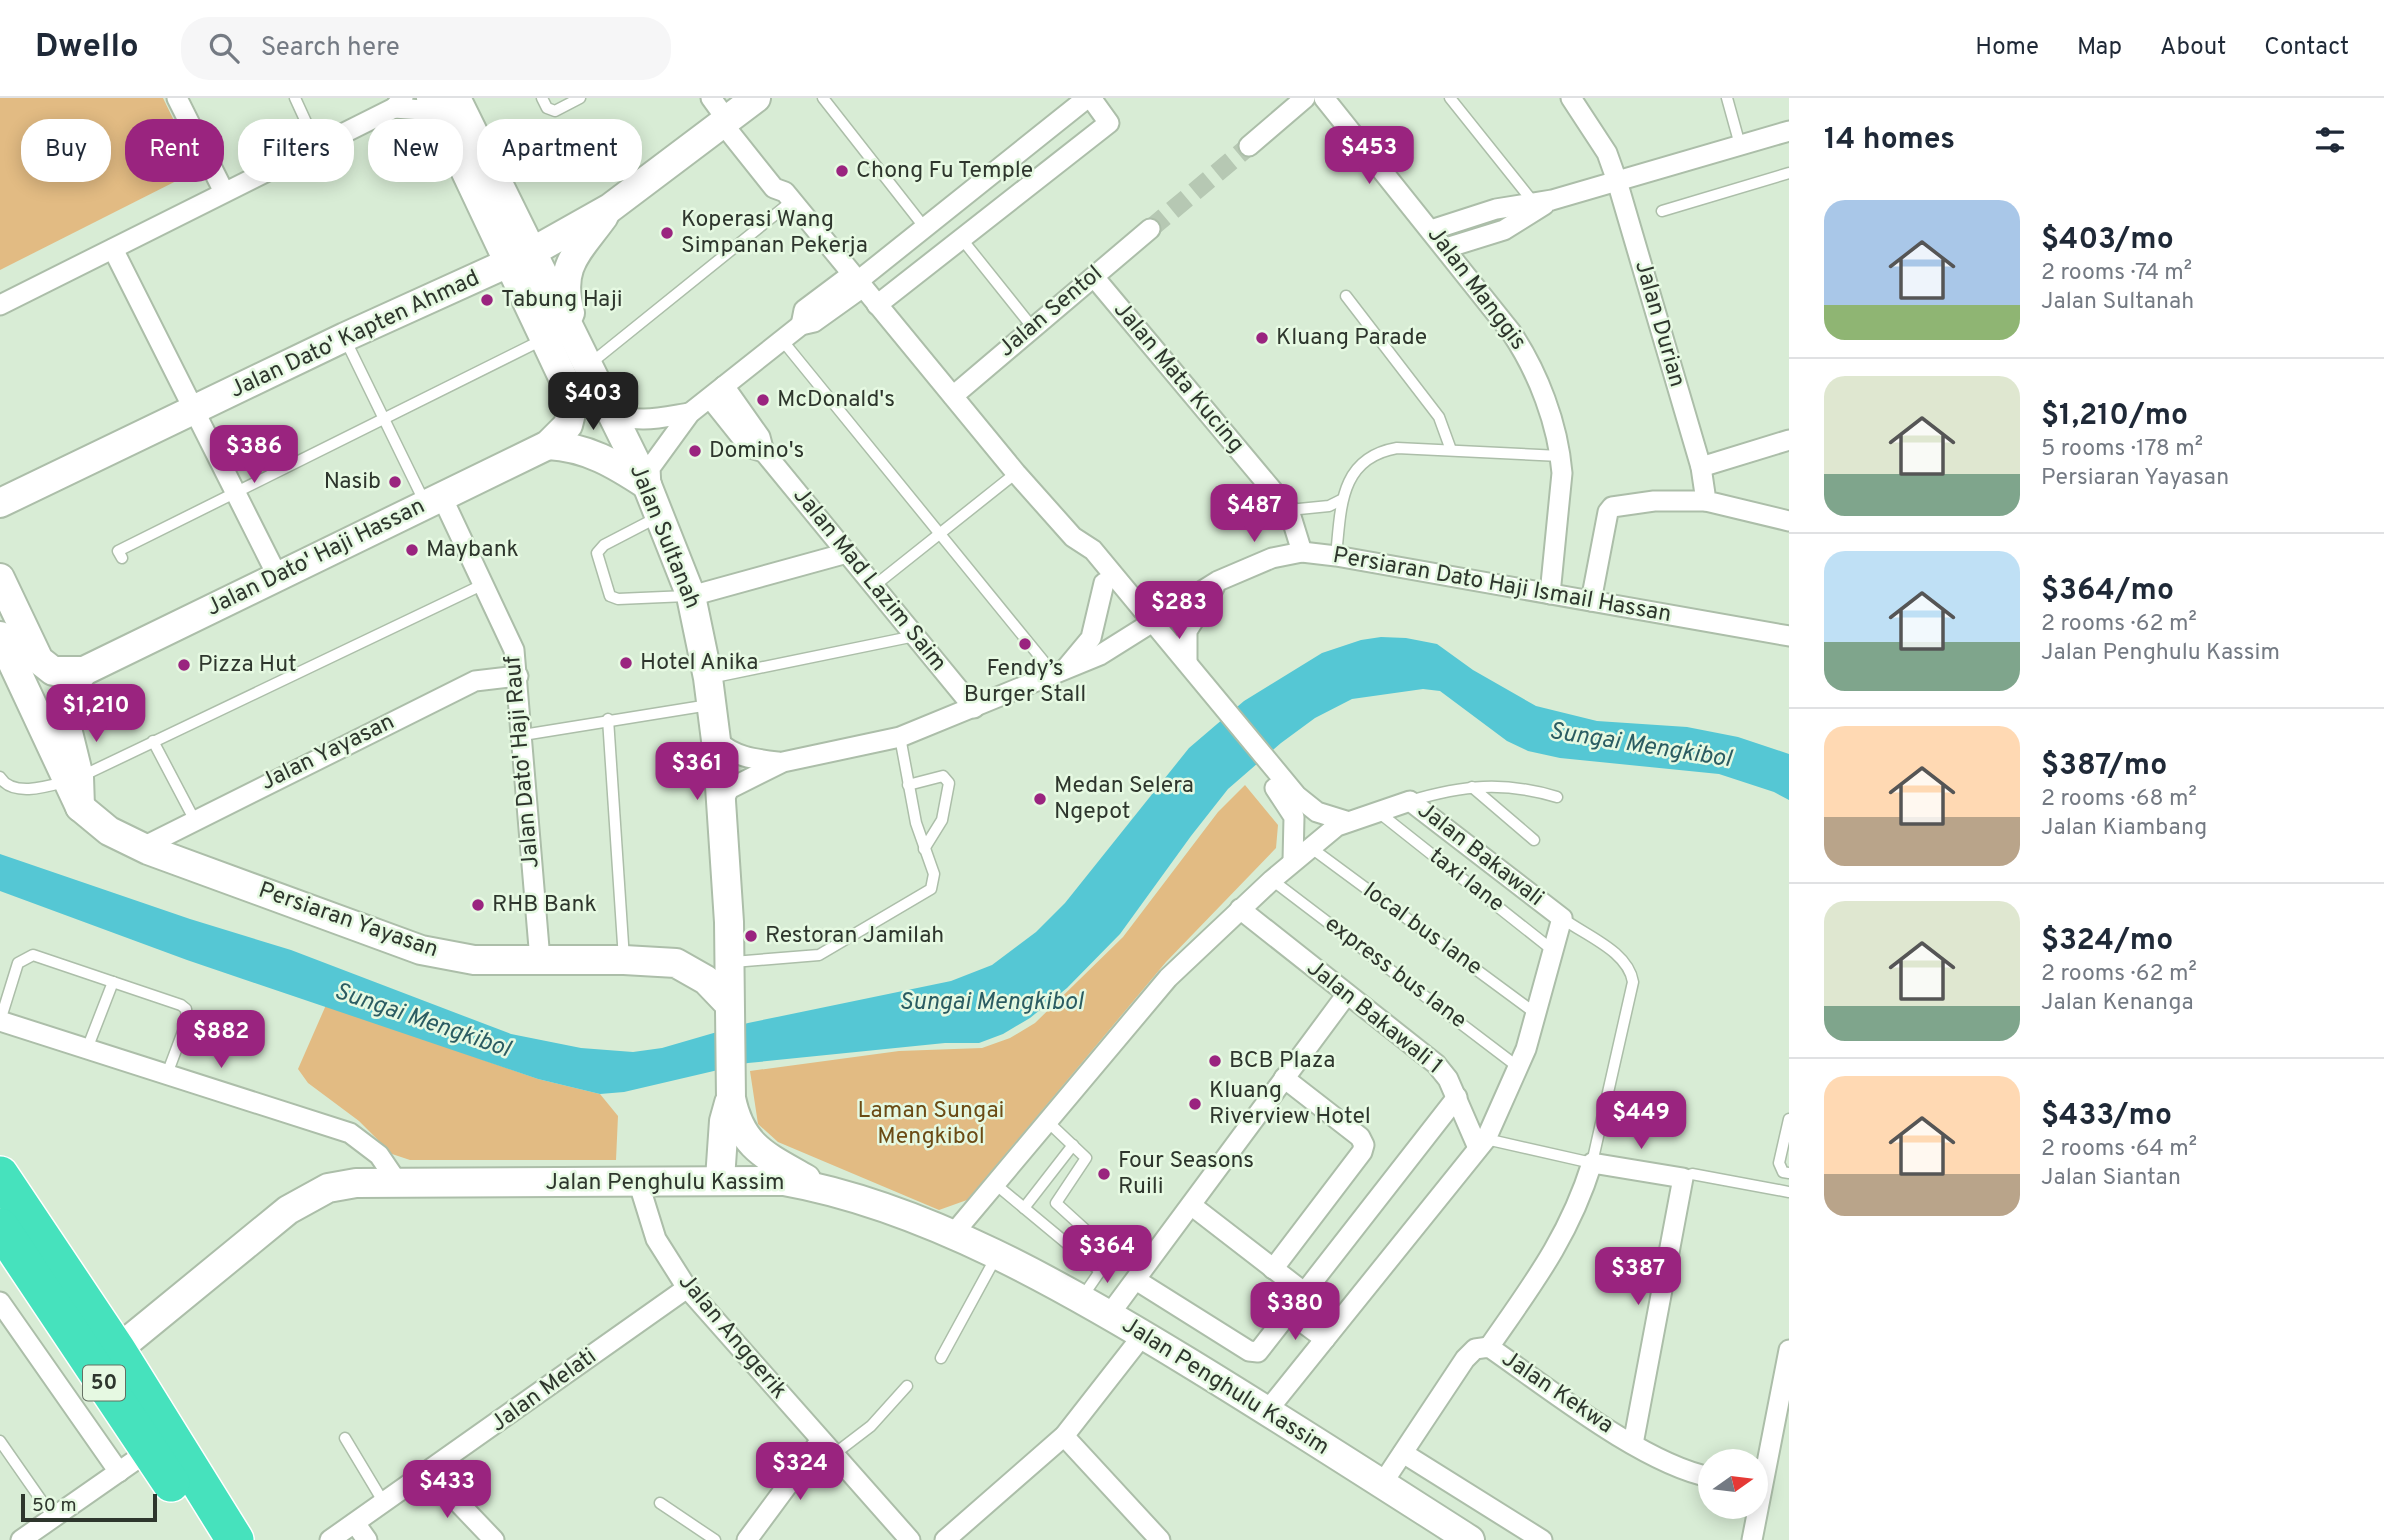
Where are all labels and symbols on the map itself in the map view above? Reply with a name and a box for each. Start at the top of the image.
pin: $453 [1328,126,1410,186]
place label: Chong Fu Temple [856,157,1033,186]
marker: Chong Fu Temple [834,163,850,179]
place label: Koperasi Wang Simpanan Pekerja [681,206,868,261]
street label: Jalan Manggis [1420,221,1532,357]
marker: Koperasi Wang Simpanan Pekerja [659,225,675,241]
street label: Jalan Durian [1627,257,1691,391]
street label: Jalan Sentol [993,260,1109,364]
street label: Jalan Dato' Kapten Ahmad [225,264,485,406]
place label: Tabung Haji [501,286,623,315]
marker: Tabung Haji [479,292,495,308]
street label: Jalan Mata Kucing [1106,297,1250,459]
place label: Kluang Parade [1276,324,1427,353]
marker: Kluang Parade [1254,330,1270,346]
pin: $403 [552,372,634,432]
place label: McDonald's [777,386,895,415]
marker: McDonald's [755,392,771,408]
pin: $386 [213,426,295,485]
place label: Domino's [709,437,804,466]
marker: Domino's [687,443,703,459]
street label: Jalan Sultanah [622,461,706,613]
place label: Nasib [324,468,381,497]
marker: Nasib [387,474,403,490]
street label: Jalan Mad Lazim Saim [786,482,952,678]
pin: $487 [1213,484,1295,544]
street label: Jalan Dato' Haji Hassan [202,492,430,624]
place label: Maybank [426,536,519,565]
marker: Maybank [404,542,420,558]
street label: Persiaran Dato Haji Ismail Hassan [1331,542,1673,630]
pin: $283 [1138,582,1220,641]
marker: Fendy’s Burger Stall [1017,636,1033,652]
place label: Hotel Anika [640,649,758,678]
place label: Pizza Hut [198,651,297,680]
street label: Jalan Dato' Haji Rauf [499,654,547,869]
marker: Hotel Anika [618,655,634,671]
place label: Fendy’s Burger Stall [964,655,1086,710]
marker: Pizza Hut [176,657,192,673]
pin: $1,210 [39,684,153,744]
street label: Jalan Yayasan [256,708,400,798]
water label: Sungai Mengkibol [1547,717,1735,776]
pin: $361 [656,742,738,802]
place label: Medan Selera Ngepot [1054,772,1194,827]
marker: Medan Selera Ngepot [1032,791,1048,807]
street label: Jalan Bakawali [1411,797,1549,913]
street label: taxi lane [1422,842,1510,920]
street label: Persiaran Yayasan [254,877,442,965]
street label: local bus lane [1357,877,1487,983]
place label: RHB Bank [492,891,597,920]
marker: RHB Bank [470,897,486,913]
street label: express bus lane [1318,910,1472,1036]
place label: Restoran Jamilah [765,922,944,951]
marker: Restoran Jamilah [743,928,759,944]
street label: Jalan Bakawali 1 [1300,954,1448,1082]
water label: Sungai Mengkibol [330,977,516,1066]
water label: Sungai Mengkibol [899,988,1085,1018]
pin: $882 [180,1010,262,1070]
place label: BCB Plaza [1229,1047,1335,1076]
marker: BCB Plaza [1207,1053,1223,1069]
place label: Kluang Riverview Hotel [1209,1077,1371,1132]
pin: $449 [1600,1091,1682,1151]
marker: Kluang Riverview Hotel [1187,1096,1203,1112]
park label: Laman Sungai Mengkibol [858,1097,1004,1152]
place label: Four Seasons Ruili [1118,1147,1254,1202]
marker: Four Seasons Ruili [1096,1166,1112,1182]
street label: Jalan Penghulu Kassim [546,1169,784,1198]
pin: $364 [1066,1226,1148,1285]
pin: $387 [1597,1248,1679,1307]
street label: Jalan Anggerik [671,1268,793,1406]
pin: $380 [1254,1282,1336,1342]
street label: Jalan Penghulu Kassim [1116,1311,1334,1463]
street label: Jalan Melati [485,1343,603,1439]
street label: Jalan Kekwa [1496,1345,1618,1441]
road number: 50 [83,1366,125,1400]
pin: $324 [759,1442,841,1502]
north arrow [1698,1449,1768,1519]
pin: $433 [406,1460,488,1520]
scale bar [21,1491,158,1523]

